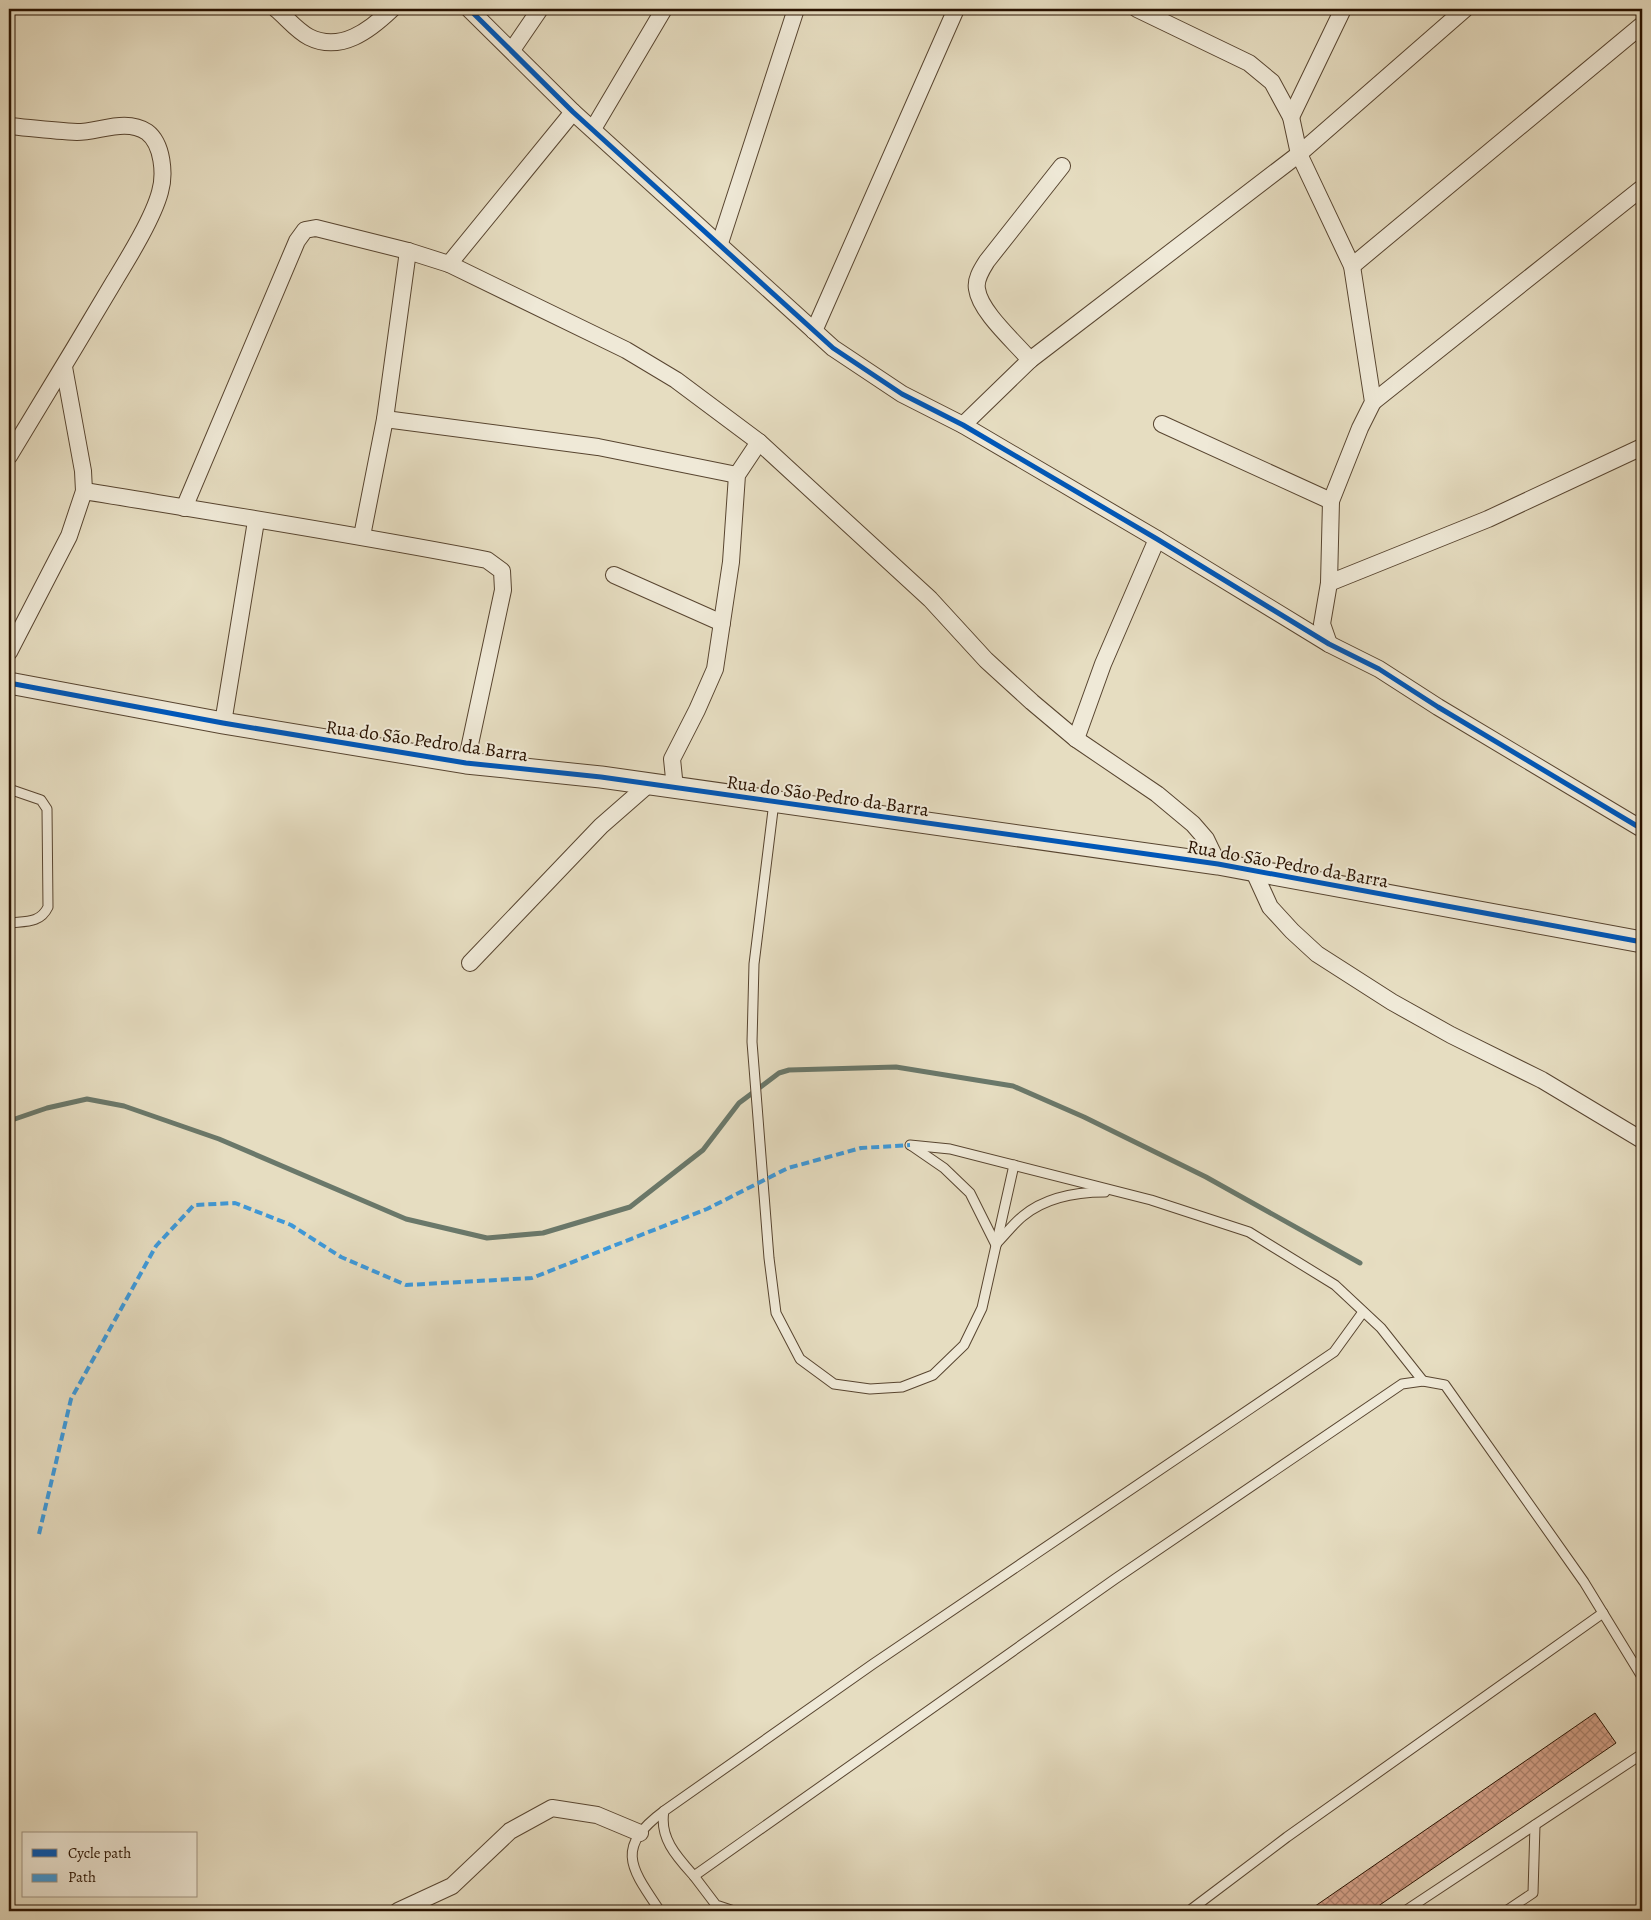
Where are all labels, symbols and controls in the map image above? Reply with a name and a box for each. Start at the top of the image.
street label: Rua do São Pedro da Barra [324,714,530,768]
street label: Rua do São Pedro da Barra [725,769,931,823]
street label: Rua do São Pedro da Barra [1185,833,1391,895]
legend [22,1832,198,1898]
text: Cycle path [68,1843,131,1863]
text: Path [68,1867,96,1887]

